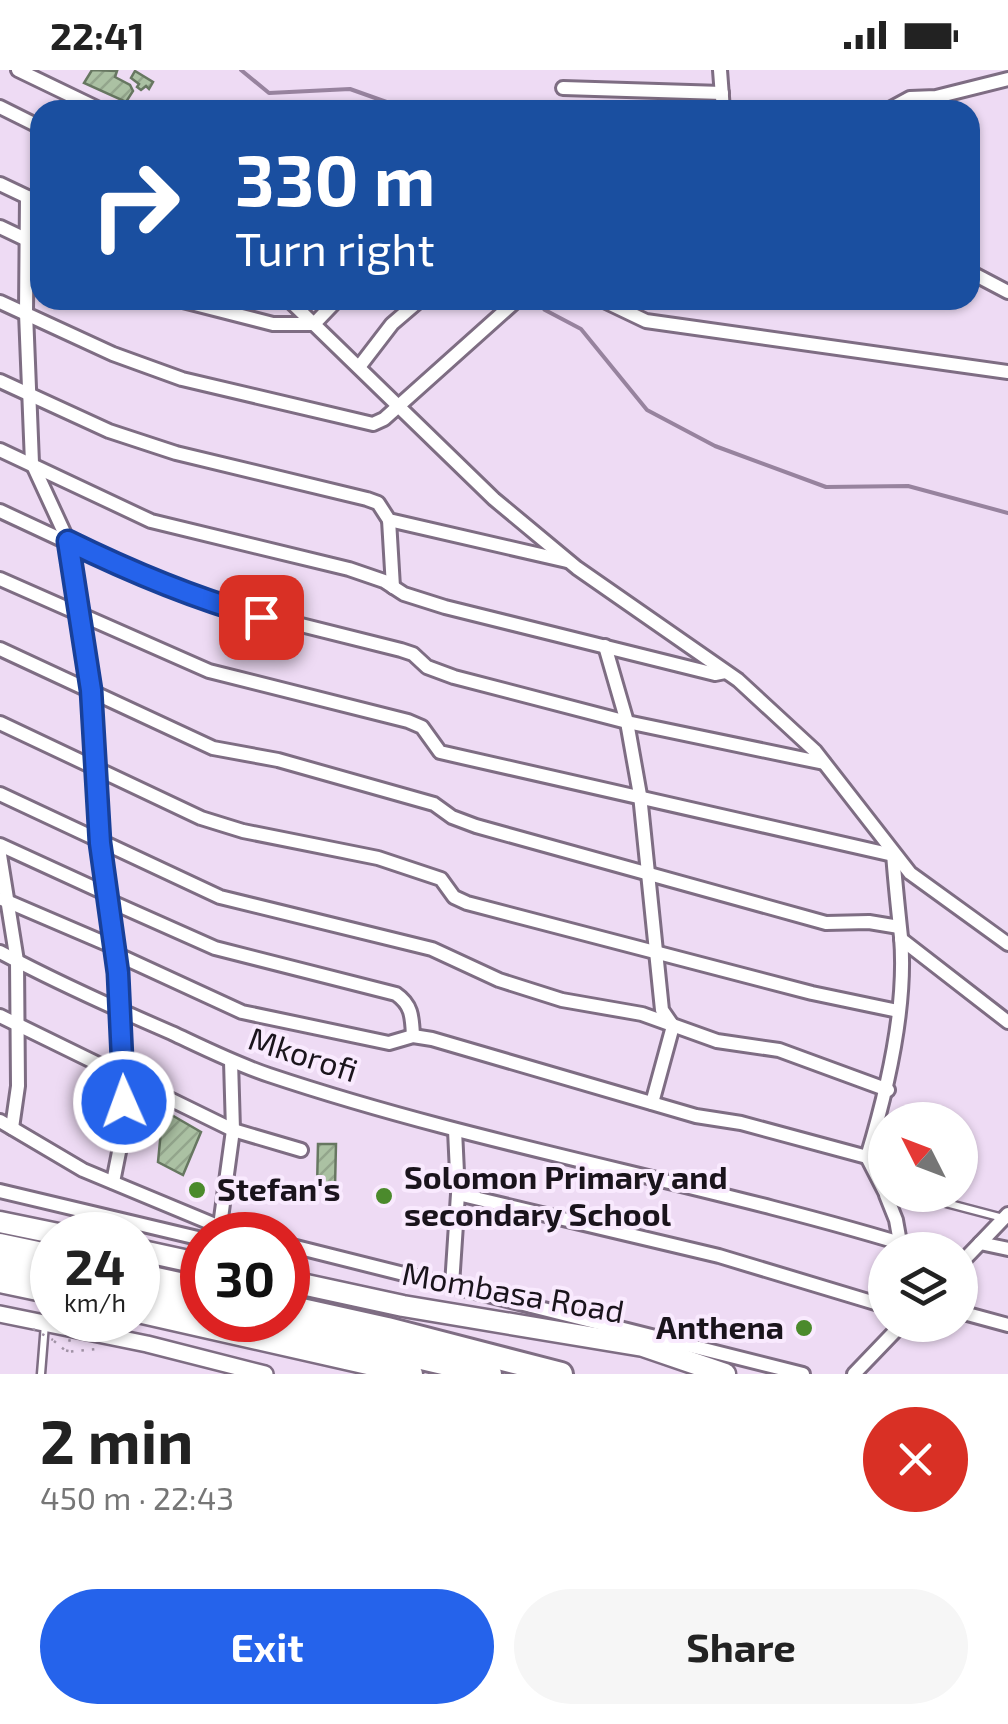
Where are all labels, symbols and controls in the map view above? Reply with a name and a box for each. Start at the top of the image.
text: 22:41 [50,12,145,58]
text: 330 m [235,136,435,220]
icon: right [70,140,200,270]
text: Turn right [235,221,435,275]
pin [219,575,304,660]
icon: arrive [234,590,289,645]
street label: Mkorofi [244,1018,363,1088]
position arrow [72,1050,176,1154]
north arrow [868,1102,978,1212]
map controls [868,1102,978,1342]
place label: Solomon Primary and secondary School [404,1157,728,1233]
place label: Stefan's [217,1169,341,1207]
marker: Stefan's [186,1179,208,1201]
marker: Solomon Primary and secondary School [373,1185,395,1207]
speed limit sign: 30 [180,1212,310,1342]
button: layers [868,1232,978,1342]
text: 24 [65,1235,125,1295]
street label: Mombasa Road [399,1253,627,1329]
text: km/h [64,1287,126,1317]
place label: Anthena [656,1307,784,1345]
marker: Anthena [793,1317,815,1339]
text: 2 min [40,1404,193,1476]
button: close [863,1407,968,1512]
text: 450 m · 22:43 [40,1478,234,1516]
button: Exit [40,1589,494,1704]
button: Share [514,1589,968,1704]

